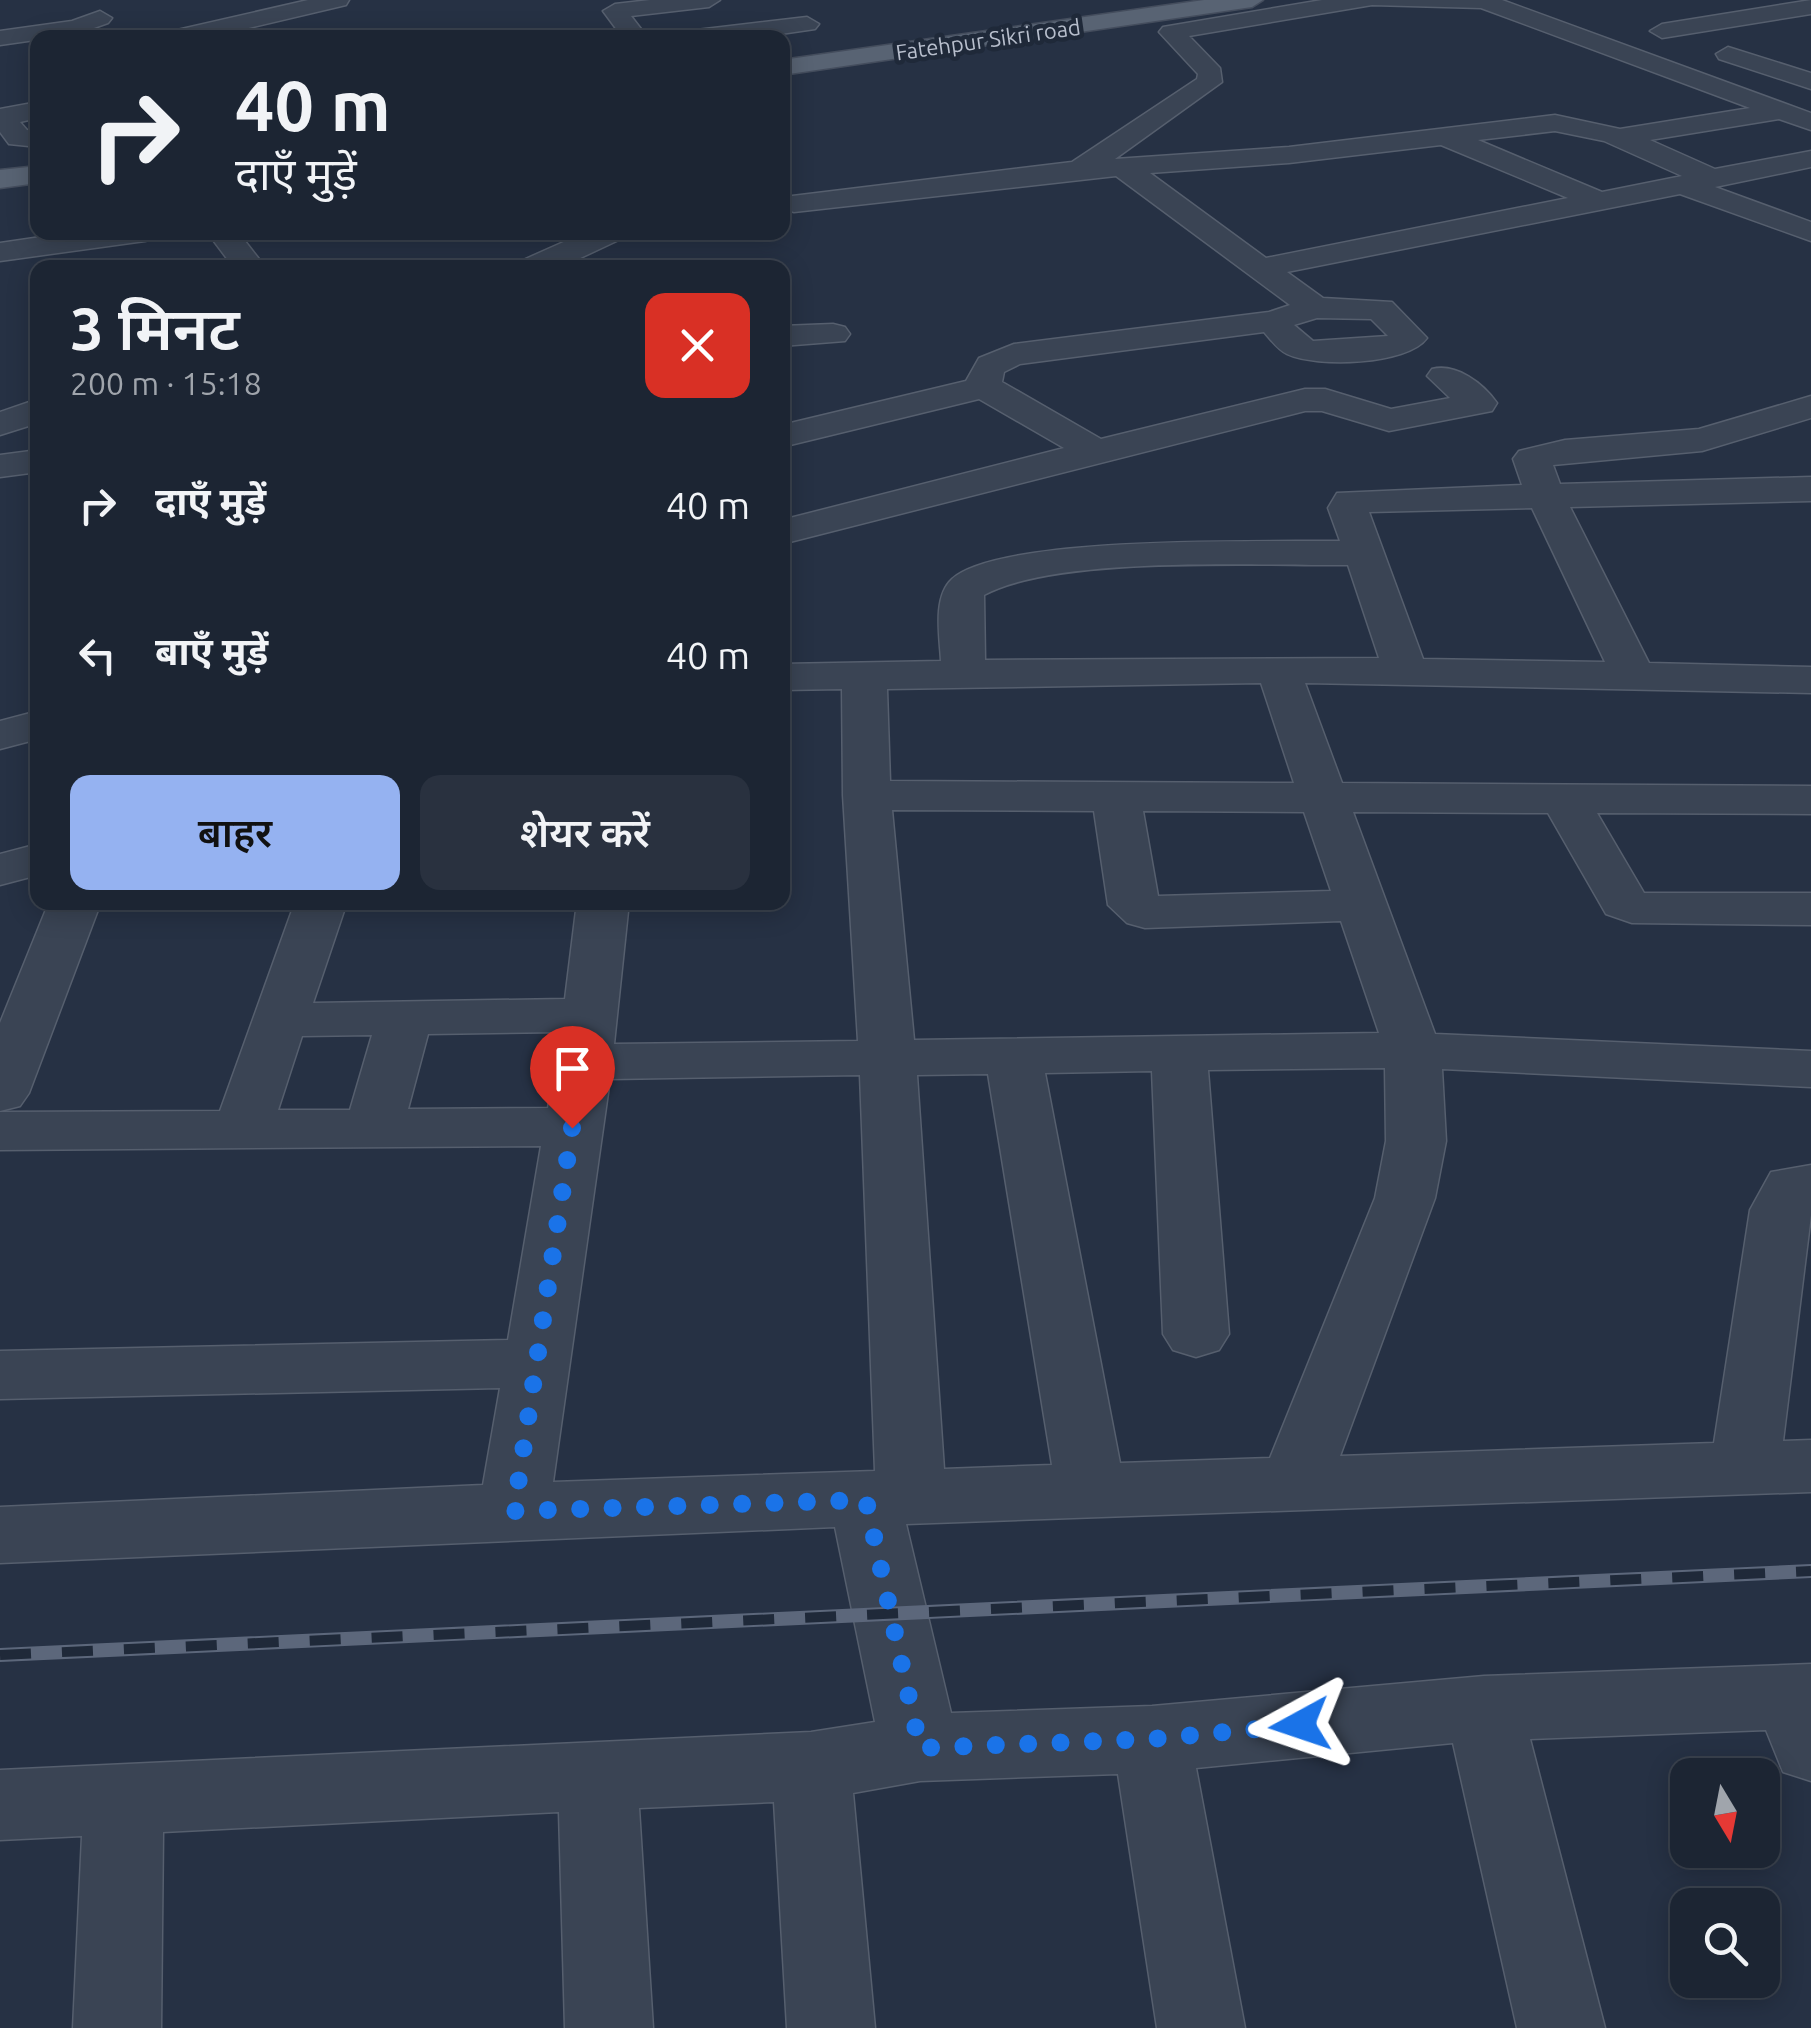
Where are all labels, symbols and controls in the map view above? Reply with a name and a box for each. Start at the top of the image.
street label: Fatehpur Sikri road [894,14,1082,64]
text: 40 m [235,66,391,144]
icon: right [70,70,200,200]
text: दाएँ मुड़ें [235,148,357,199]
button: close [645,293,750,398]
text: 3 मिनट [70,294,240,361]
text: 200 m · 15:18 [70,365,262,401]
icon: right [70,478,125,533]
text: दाएँ मुड़ें [155,480,266,522]
text: 40 m [666,484,750,526]
icon: left [70,628,125,683]
text: बाएँ मुड़ें [155,630,268,672]
text: 40 m [666,634,750,676]
button: बाहर [70,775,400,890]
button: शेयर करें [420,775,750,890]
pin [530,1026,615,1129]
icon: arrive [545,1041,600,1096]
position arrow [1248,1673,1352,1777]
north arrow [1670,1758,1780,1868]
map controls [1670,1758,1780,1998]
button: search [1670,1888,1780,1998]

